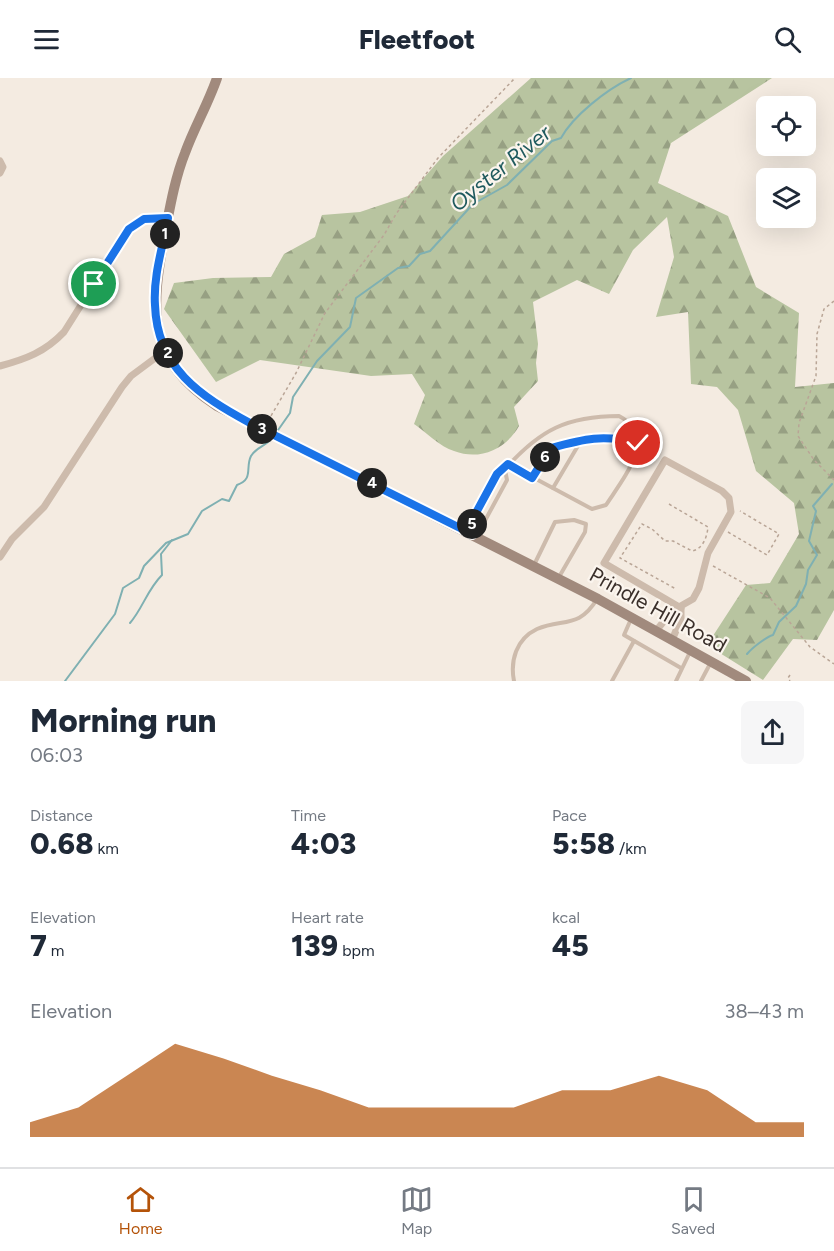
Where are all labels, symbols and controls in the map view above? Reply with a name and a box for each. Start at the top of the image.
icon: menu [30,23,63,56]
text: Fleetfoot [359,23,475,56]
icon: search [771,23,804,56]
map controls [756,96,816,228]
button: locate [756,96,816,156]
water label: Oyster River [444,119,557,217]
button: layers [756,168,816,228]
pin: 1 [150,219,180,249]
text: 1 [162,224,168,243]
pin [68,258,119,309]
icon: arrive [77,267,110,300]
pin: 2 [153,338,183,368]
text: 2 [163,343,173,362]
pin: 3 [247,414,277,444]
pin [612,417,663,468]
text: 3 [258,419,266,438]
icon: check [621,426,654,459]
pin: 6 [530,442,560,472]
text: 6 [540,447,550,466]
pin: 4 [357,468,387,498]
text: 4 [367,473,377,492]
pin: 5 [457,509,487,539]
text: 5 [467,514,477,533]
street label: Prindle Hill Road [585,562,731,658]
text: Morning run [30,701,216,740]
button: share [741,701,804,764]
text: 06:03 [30,743,83,767]
text: Distance [30,806,93,825]
text: Time [291,806,326,825]
text: Pace [552,806,587,825]
text: 0.68 [30,825,93,862]
text: 4:03 [291,825,356,862]
text: 5:58 [552,825,615,862]
text: km [93,839,119,858]
text: /km [615,839,647,858]
text: Elevation [30,908,96,927]
text: Heart rate [291,908,364,927]
text: kcal [552,908,580,927]
text: 7 [30,927,47,964]
text: 139 [291,927,338,964]
text: 45 [552,927,589,964]
text: m [47,941,65,960]
text: bpm [338,941,375,960]
text: Elevation [30,999,112,1023]
text: 38–43 m [725,999,804,1023]
tab: Home [119,1183,163,1238]
tab: Map [400,1183,433,1238]
tab: Saved [671,1183,715,1238]

